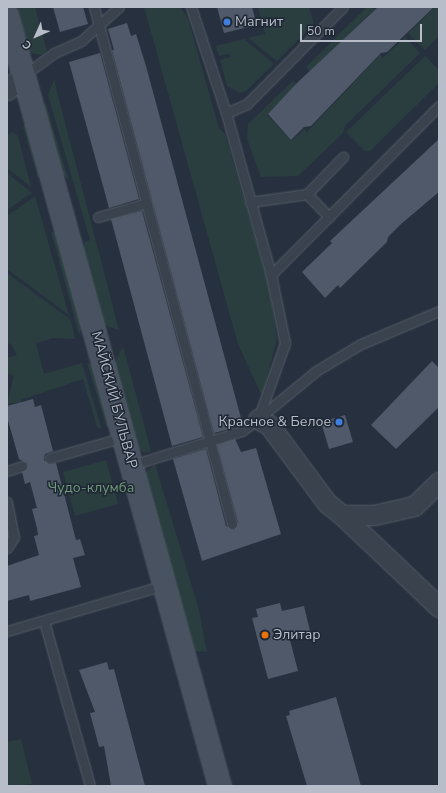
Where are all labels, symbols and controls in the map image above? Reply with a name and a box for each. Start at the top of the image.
place label: Магнит [235,14,283,30]
north arrow [16,16,56,56]
scale bar [302,16,424,42]
marker: Магнит [222,17,232,27]
text: 50 m [307,23,335,39]
text: С [19,37,35,53]
street label: МАЙСКИЙ БУЛЬВАР [88,329,140,471]
place label: Красное & Белое [219,414,331,430]
marker: Красное & Белое [334,417,344,427]
park label: Чудо-клумба [48,480,134,496]
place label: Элитар [273,627,321,643]
marker: Элитар [260,630,270,640]

